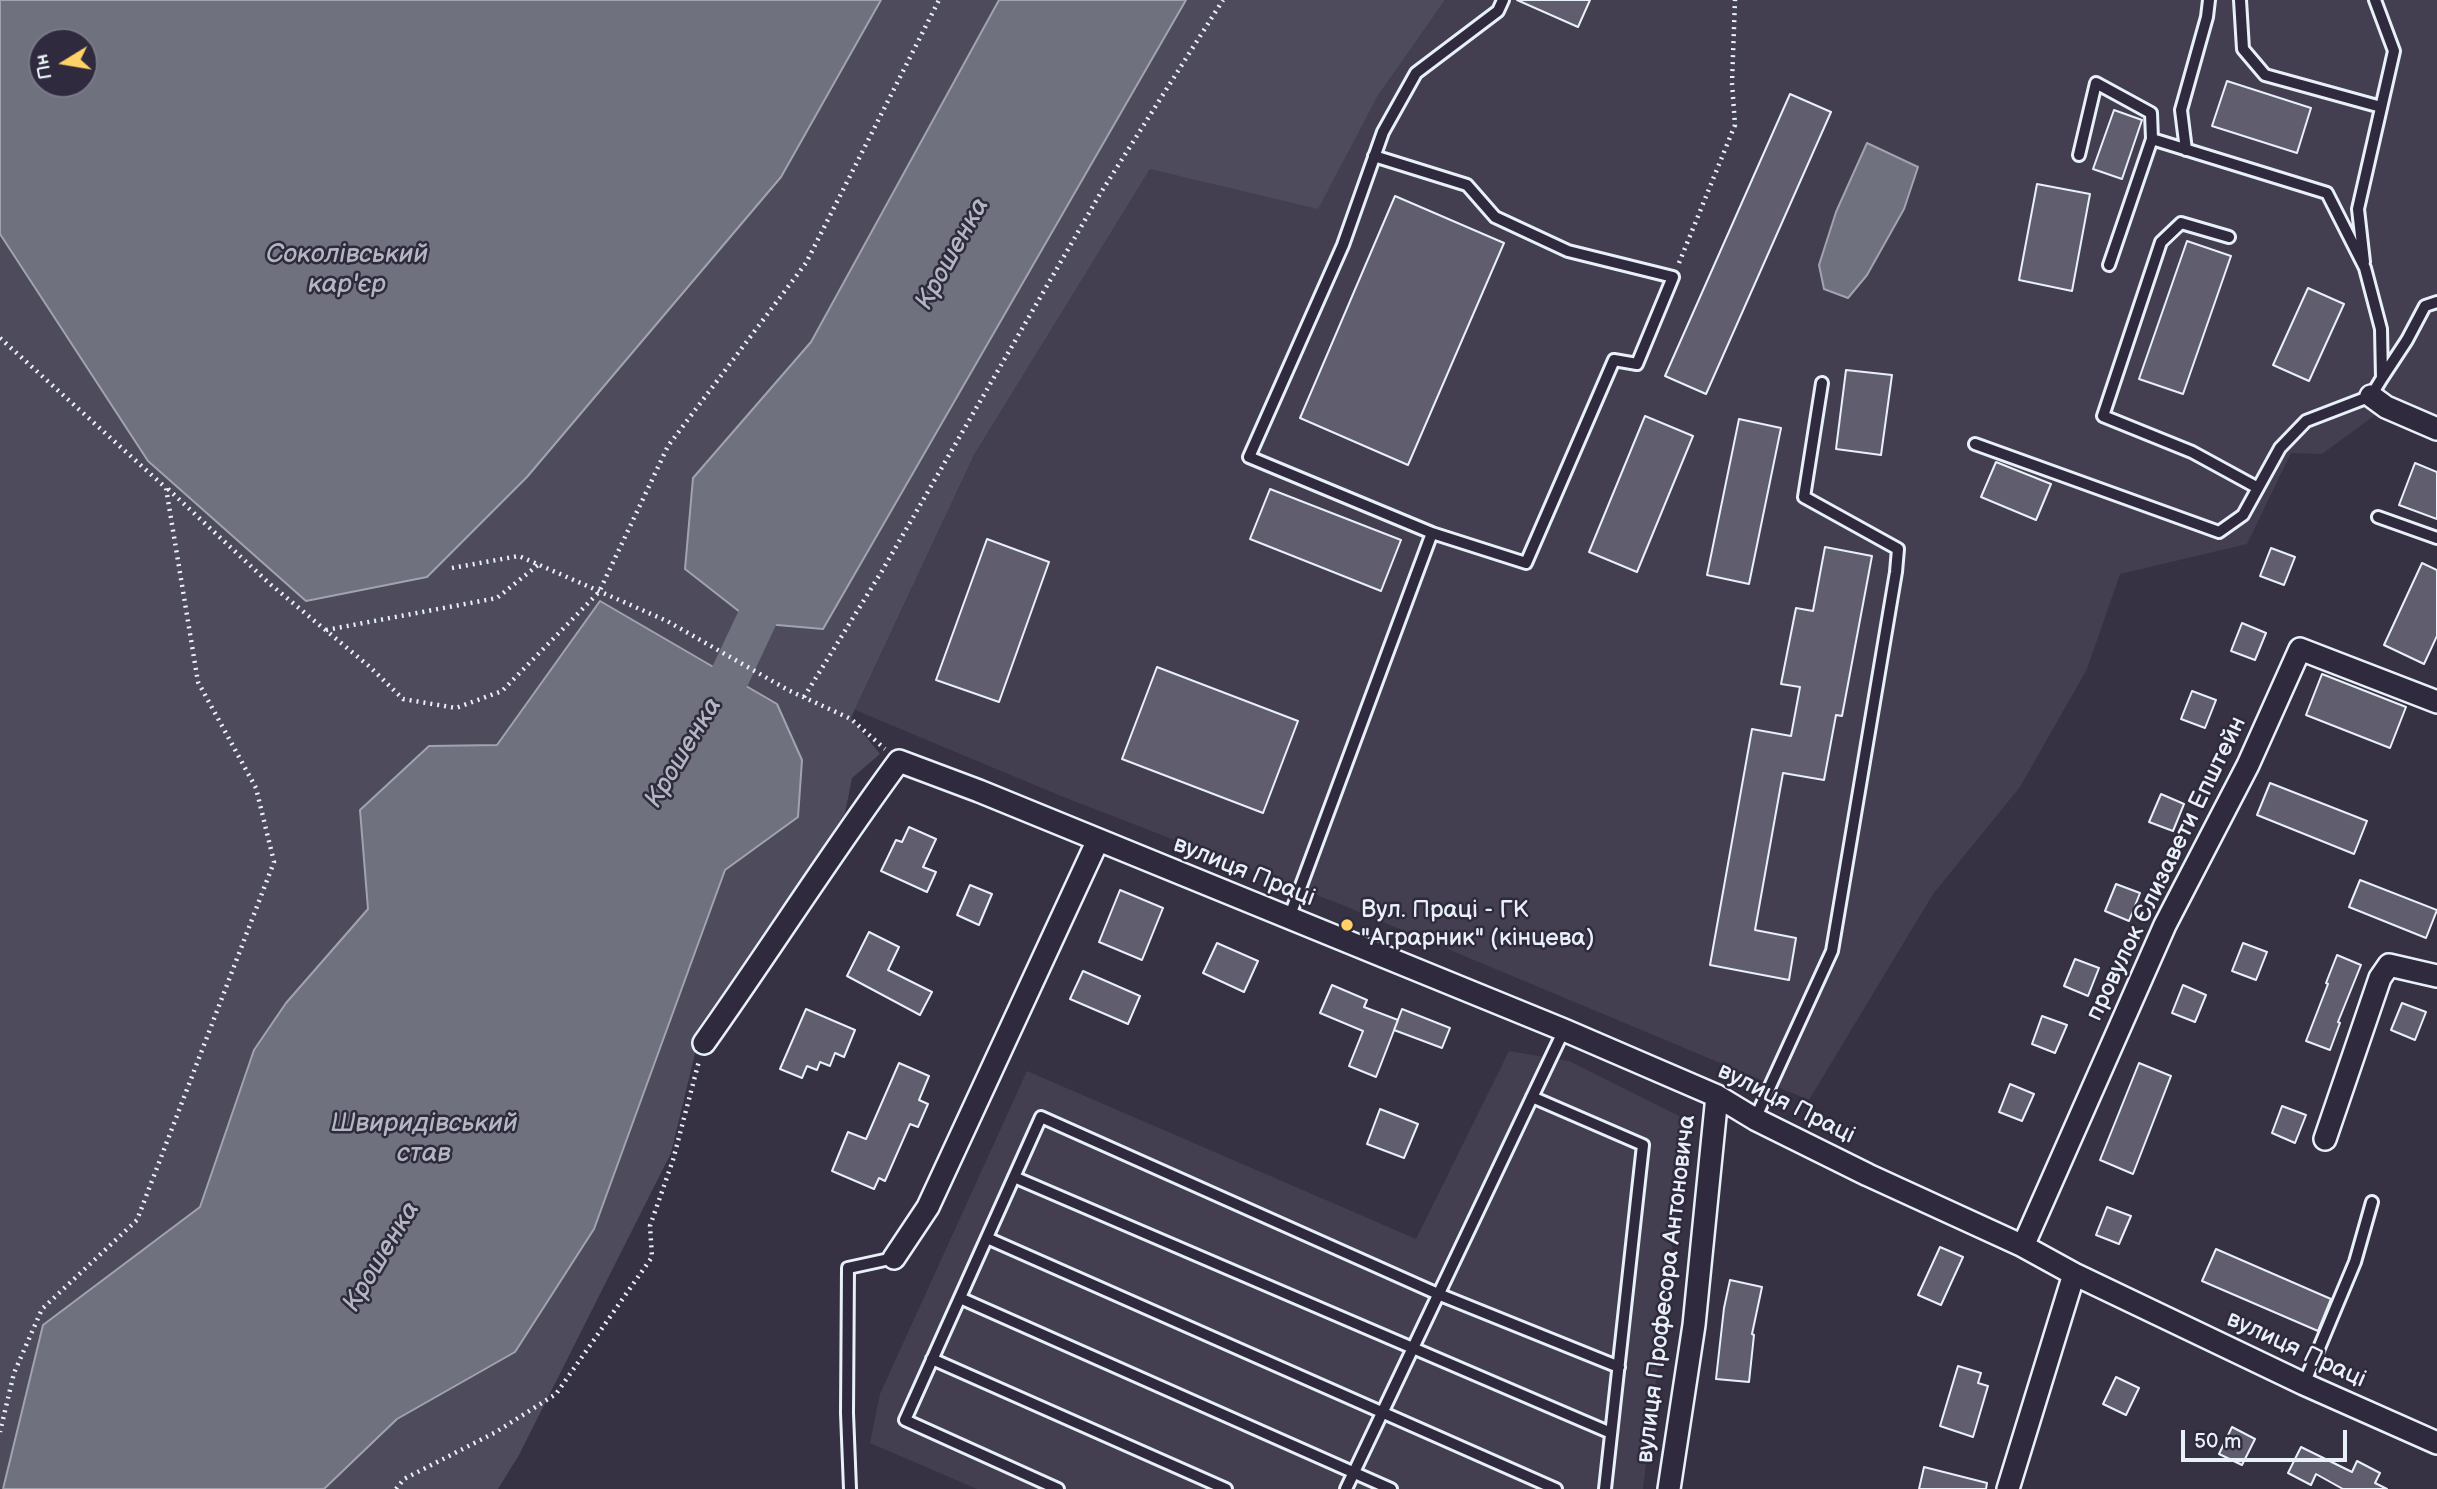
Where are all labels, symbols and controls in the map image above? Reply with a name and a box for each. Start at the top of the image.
north arrow [28,28,98,98]
text: Пн [30,52,58,81]
water label: Крошенка [909,192,997,316]
water label: Соколівський кар'єр [266,239,428,300]
water label: Крошенка [639,692,729,814]
street label: провулок Єлизавети Епштейн [2081,712,2253,1026]
street label: вулиця Праці [1169,830,1319,914]
place label: Вул. Праці - ГК "Аграрник" (кінцева) [1361,897,1594,953]
marker: Вул. Праці - ГК "Аграрник" (кінцева) [1339,917,1355,933]
street label: вулиця Праці [1712,1057,1860,1151]
water label: Швиридівський став [330,1108,518,1170]
street label: вулиця Професора Антоновича [1631,1113,1703,1465]
water label: Крошенка [337,1196,427,1318]
street label: вулиця Праці [2222,1305,2370,1395]
scale bar [2185,1416,2351,1460]
text: 50 m [2194,1429,2241,1454]

